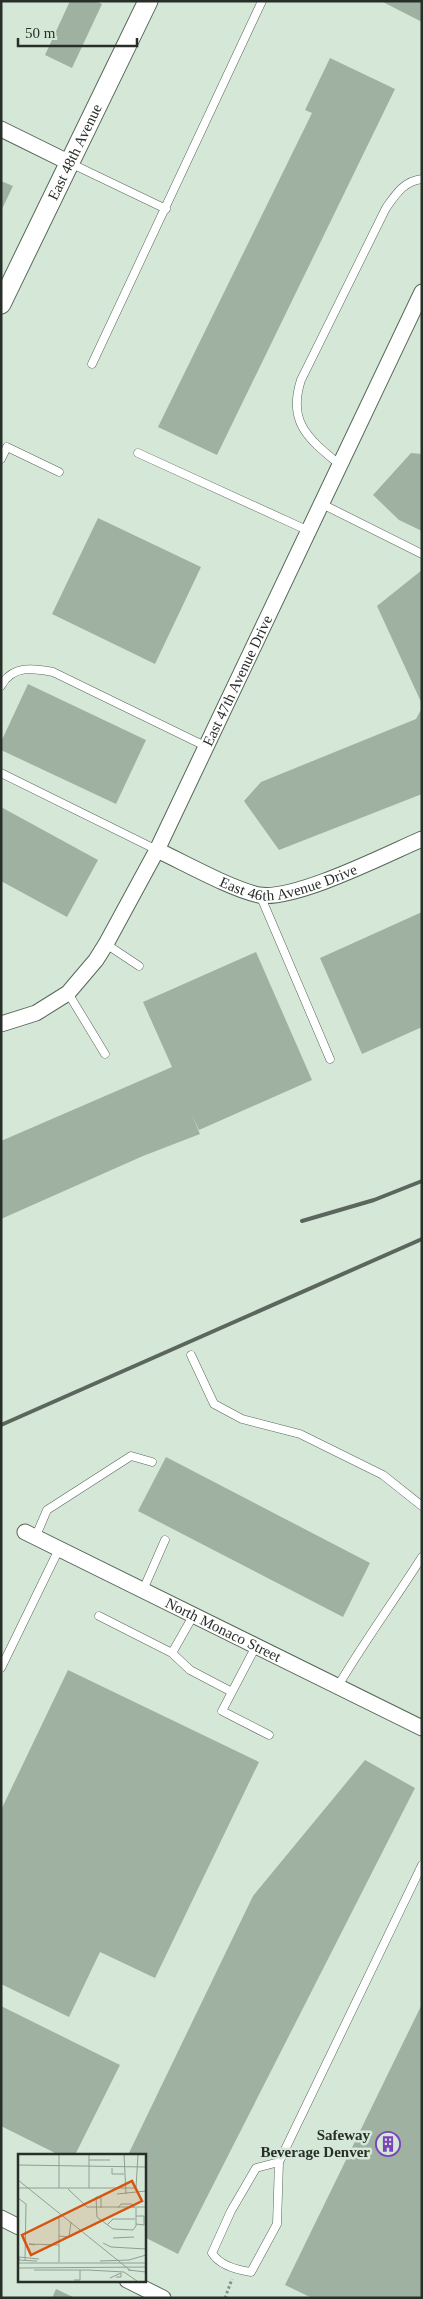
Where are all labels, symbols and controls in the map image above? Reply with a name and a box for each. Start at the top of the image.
scale bar [18,15,136,47]
text: 50 m [25,25,56,41]
street label: East 48th Avenue [45,101,105,203]
street label: East 47th Avenue Drive [200,612,275,749]
street label: East 46th Avenue Drive [217,861,360,904]
street label: North Monaco Street [163,1595,284,1665]
place label: Safeway Beverage Denver [260,2127,370,2160]
building icon: Safeway Beverage Denver [375,2131,401,2157]
inset map [18,2154,145,2282]

